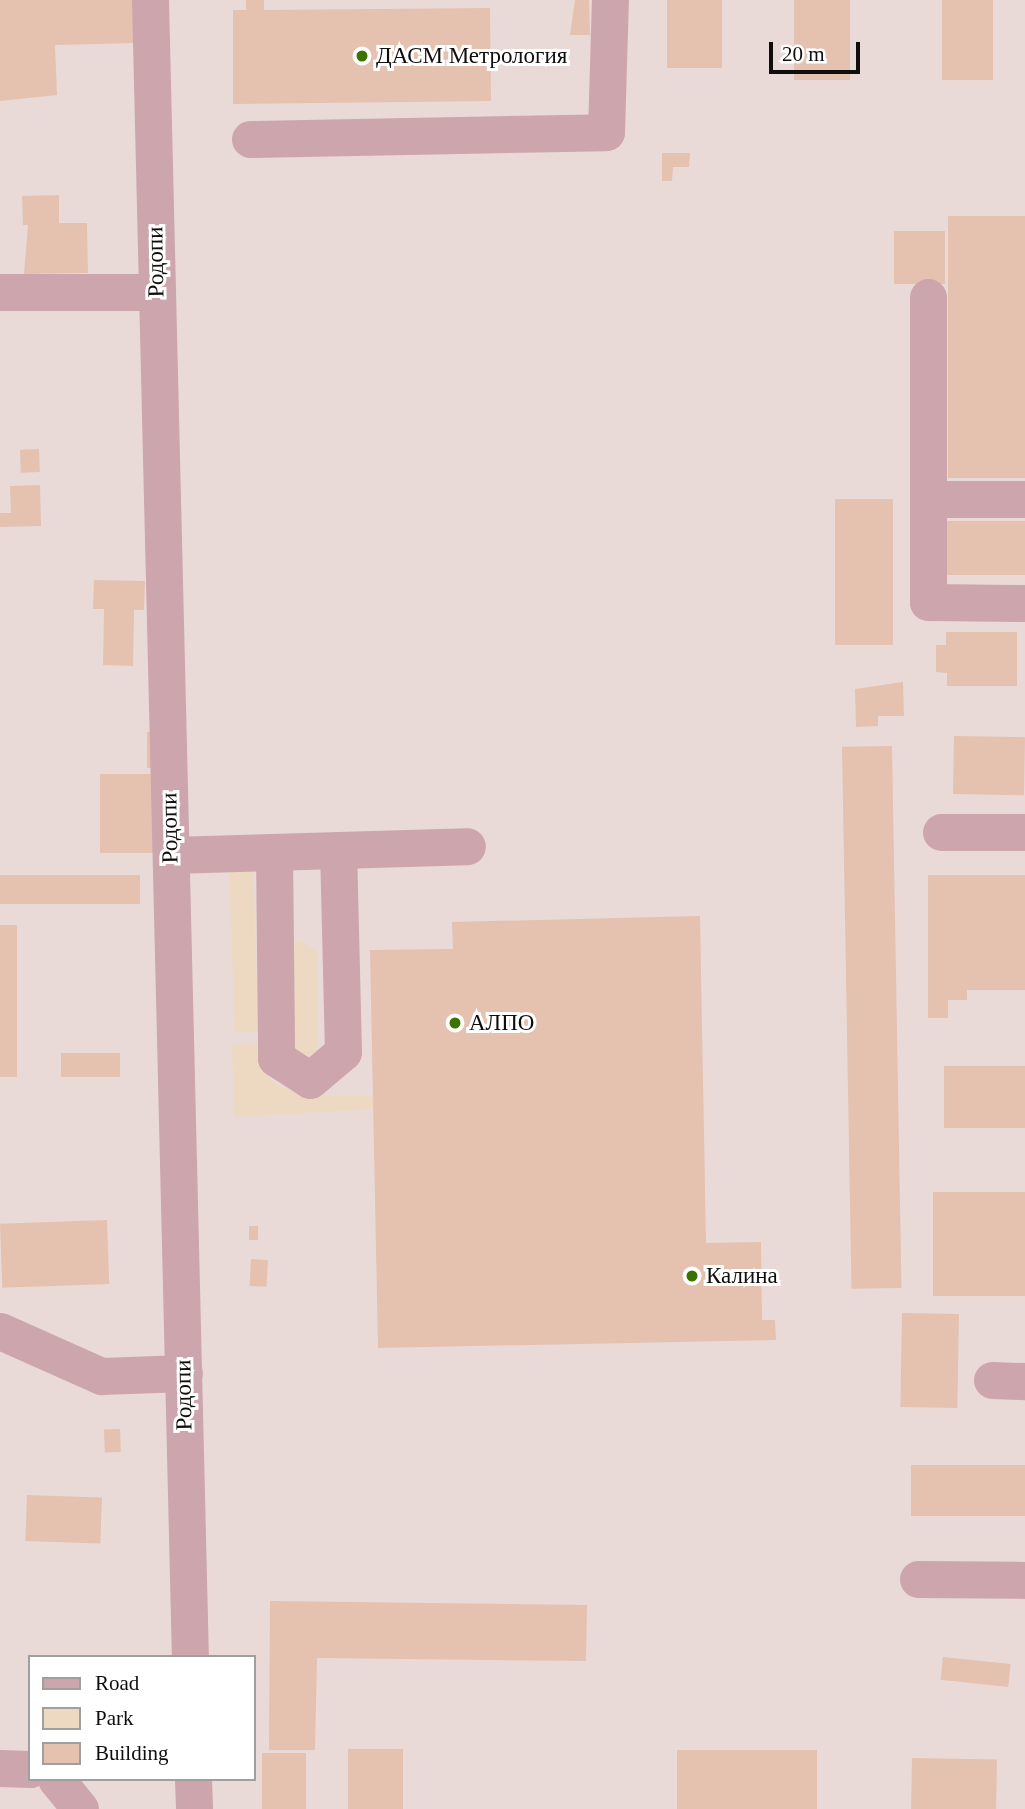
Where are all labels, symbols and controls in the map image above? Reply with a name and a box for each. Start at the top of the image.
scale bar [773,28,864,72]
place label: ДАСМ Метрология [376,42,567,70]
text: 20 m [782,42,825,66]
marker: ДАСМ Метрология [354,48,370,64]
street label: Родопи [142,226,170,298]
street label: Родопи [156,792,184,864]
place label: АЛПО [469,1009,534,1037]
marker: АЛПО [447,1015,463,1031]
place label: Калина [706,1262,778,1290]
marker: Калина [684,1268,700,1284]
street label: Родопи [170,1359,198,1431]
legend [28,1655,256,1781]
text: Road [95,1671,139,1695]
text: Park [95,1706,134,1730]
text: Building [95,1741,169,1765]

